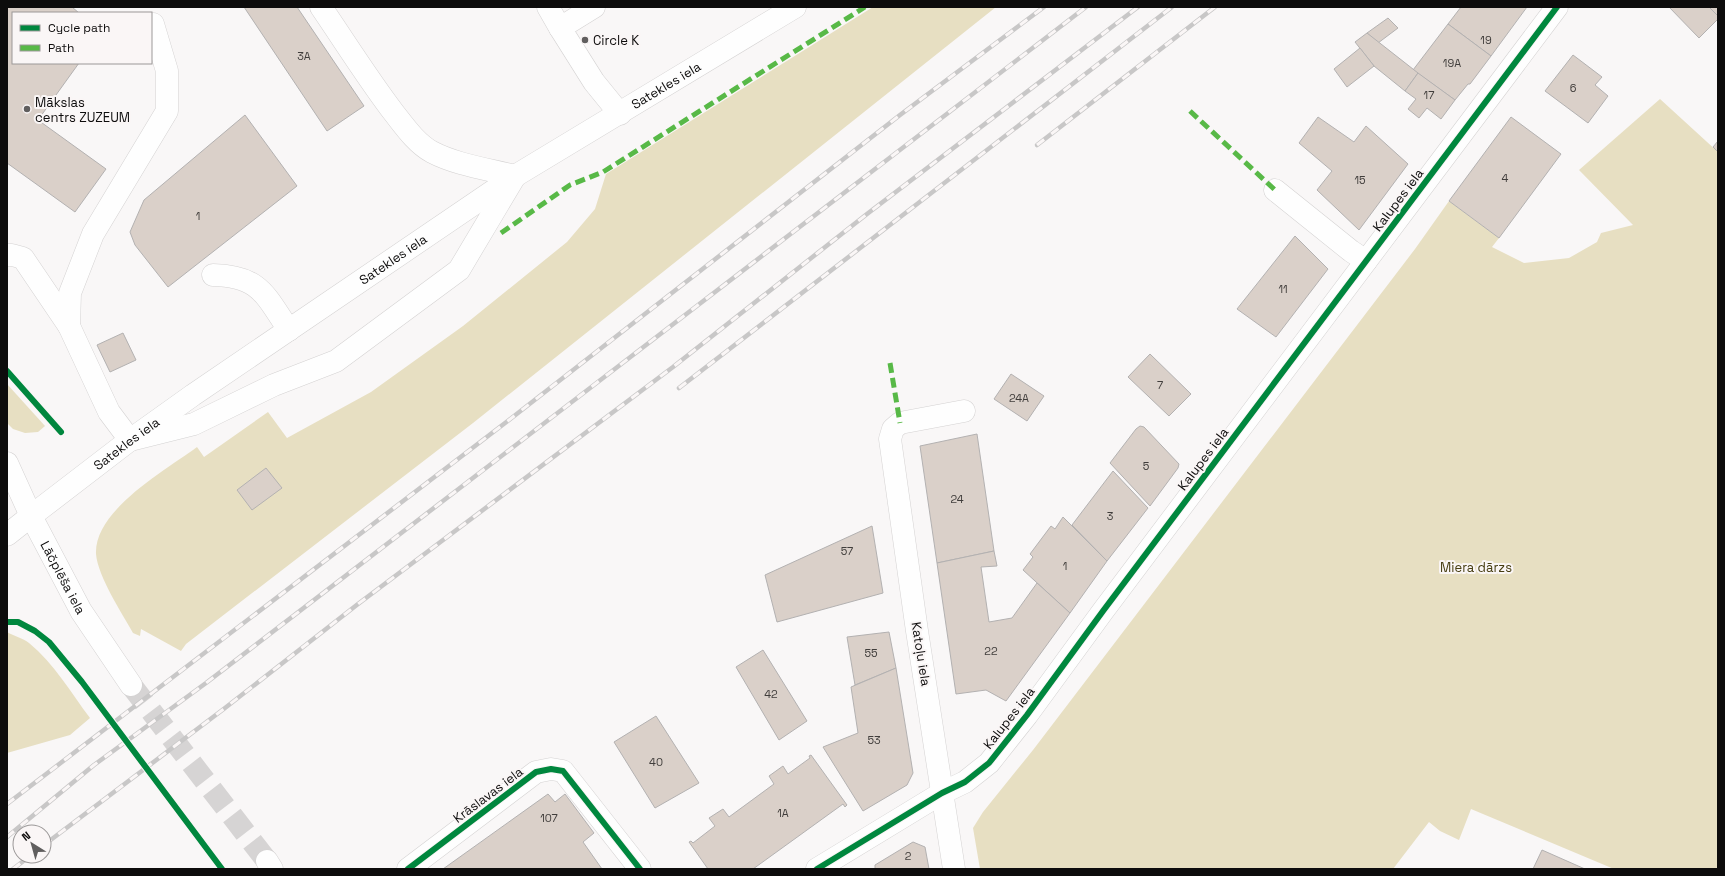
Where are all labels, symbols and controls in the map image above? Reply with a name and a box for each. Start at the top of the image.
legend [12,12,152,64]
text: Cycle path [48,20,110,36]
place label: Circle K [593,32,639,49]
house number: 19 [1480,33,1492,47]
marker: Circle K [580,35,590,45]
text: Path [48,40,74,56]
house number: 3A [297,49,311,63]
house number: 19A [1443,56,1461,70]
street label: Satekles iela [628,57,704,112]
house number: 6 [1570,81,1577,95]
house number: 17 [1424,88,1434,102]
place label: Mākslas centrs ZUZEUM [35,94,130,126]
marker: Mākslas centrs ZUZEUM [22,104,32,114]
street label: Kalupes iela [1369,165,1427,235]
house number: 4 [1502,171,1509,185]
house number: 15 [1354,173,1366,187]
house number: 1 [196,209,200,223]
street label: Satekles iela [356,230,430,288]
house number: 11 [1278,282,1288,296]
house number: 7 [1157,378,1163,392]
house number: 24A [1009,391,1029,405]
street label: Satekles iela [90,413,163,474]
street label: Kalupes iela [1174,424,1232,494]
house number: 5 [1143,459,1150,473]
house number: 24 [950,492,964,506]
house number: 3 [1107,509,1114,523]
street label: Lāčplēša iela [37,538,90,618]
house number: 57 [841,544,853,558]
house number: 1 [1063,559,1067,573]
park label: Miera dārzs [1440,559,1512,576]
street label: Katoļu iela [908,621,935,688]
house number: 22 [984,644,998,658]
house number: 55 [864,646,878,660]
street label: Kalupes iela [979,683,1039,753]
house number: 42 [764,687,778,701]
house number: 53 [867,733,881,747]
house number: 40 [649,755,663,769]
street label: Krāslavas iela [450,763,527,827]
house number: 1A [777,806,789,820]
house number: 107 [540,811,558,825]
north arrow [12,824,52,864]
text: N [19,828,33,844]
house number: 2 [905,849,912,863]

